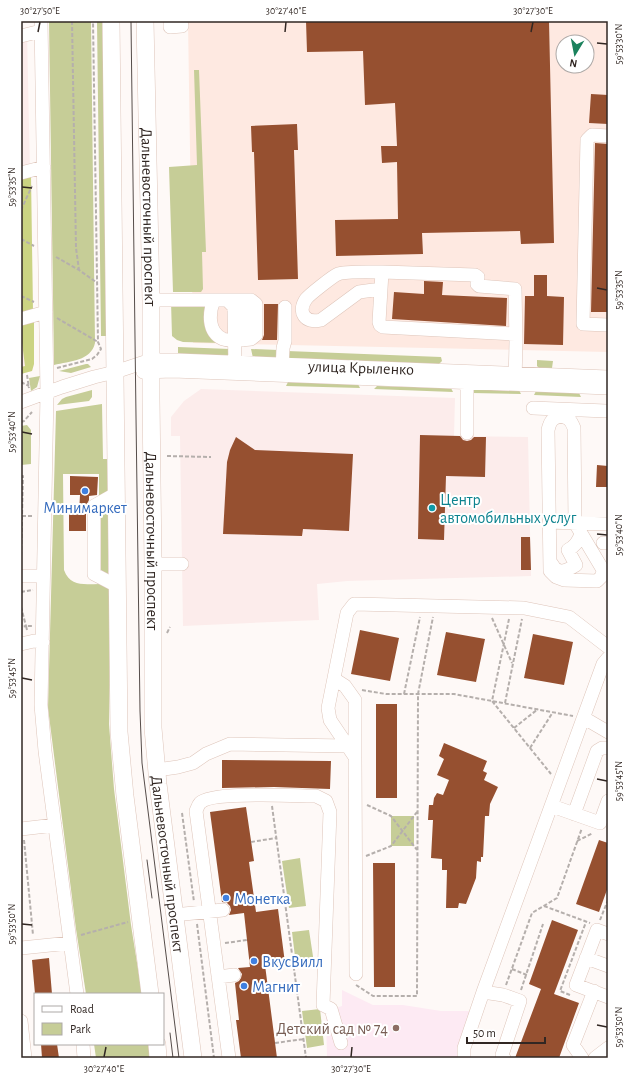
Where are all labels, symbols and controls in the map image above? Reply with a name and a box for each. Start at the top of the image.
text: 30°27'50"E [20,6,60,16]
text: 30°27'40"E [266,6,306,16]
text: 30°27'30"E [513,6,553,16]
text: 59°53'30"N [614,24,624,64]
north arrow [555,34,595,74]
text: N [569,57,578,69]
street label: Дальневосточный проспект [138,128,158,306]
text: 59°53'35"N [7,167,17,207]
text: 59°53'35"N [614,270,624,310]
street label: улица Крыленко [307,358,414,379]
text: 59°53'40"N [7,411,17,453]
street label: Дальневосточный проспект [143,452,160,630]
marker: Минимаркет [80,486,90,496]
place label: Центр автомобильных услуг [440,492,577,527]
place label: Минимаркет [43,500,127,516]
marker: Центр автомобильных услуг [427,503,437,513]
text: 59°53'40"N [614,514,624,556]
text: 59°53'45"N [7,658,17,698]
text: 59°53'45"N [614,761,624,801]
street label: Дальневосточный проспект [148,775,187,954]
place label: Монетка [234,891,290,907]
marker: Монетка [221,893,231,903]
text: 59°53'50"N [7,904,17,944]
place label: ВкусВилл [262,954,323,971]
marker: ВкусВилл [249,956,259,966]
place label: Магнит [252,979,300,995]
marker: Магнит [239,981,249,991]
legend [34,993,164,1045]
text: Road [70,1003,94,1015]
text: 59°53'50"N [614,1007,624,1047]
scale bar [467,1019,545,1045]
place label: Детский сад № 74 [276,1021,388,1037]
text: Park [70,1023,91,1035]
marker: Детский сад № 74 [391,1023,401,1033]
text: 50 m [473,1027,496,1039]
text: 30°27'40"E [84,1064,124,1074]
text: 30°27'30"E [331,1064,371,1074]

